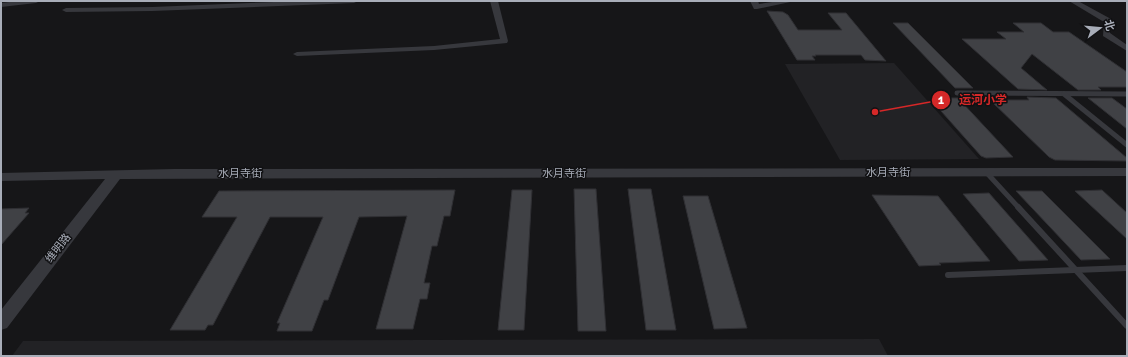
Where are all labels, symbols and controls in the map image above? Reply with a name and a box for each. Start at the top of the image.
north arrow [1080,8,1120,48]
text: 北 [1101,18,1117,32]
callout: 运河小学 [931,88,1015,112]
text: 1 [938,93,945,108]
text: 运河小学 [959,93,1007,108]
street label: 水月寺街 [866,166,910,179]
street label: 水月寺街 [218,167,262,180]
street label: 水月寺街 [542,167,586,180]
street label: 维明路 [43,231,73,265]

